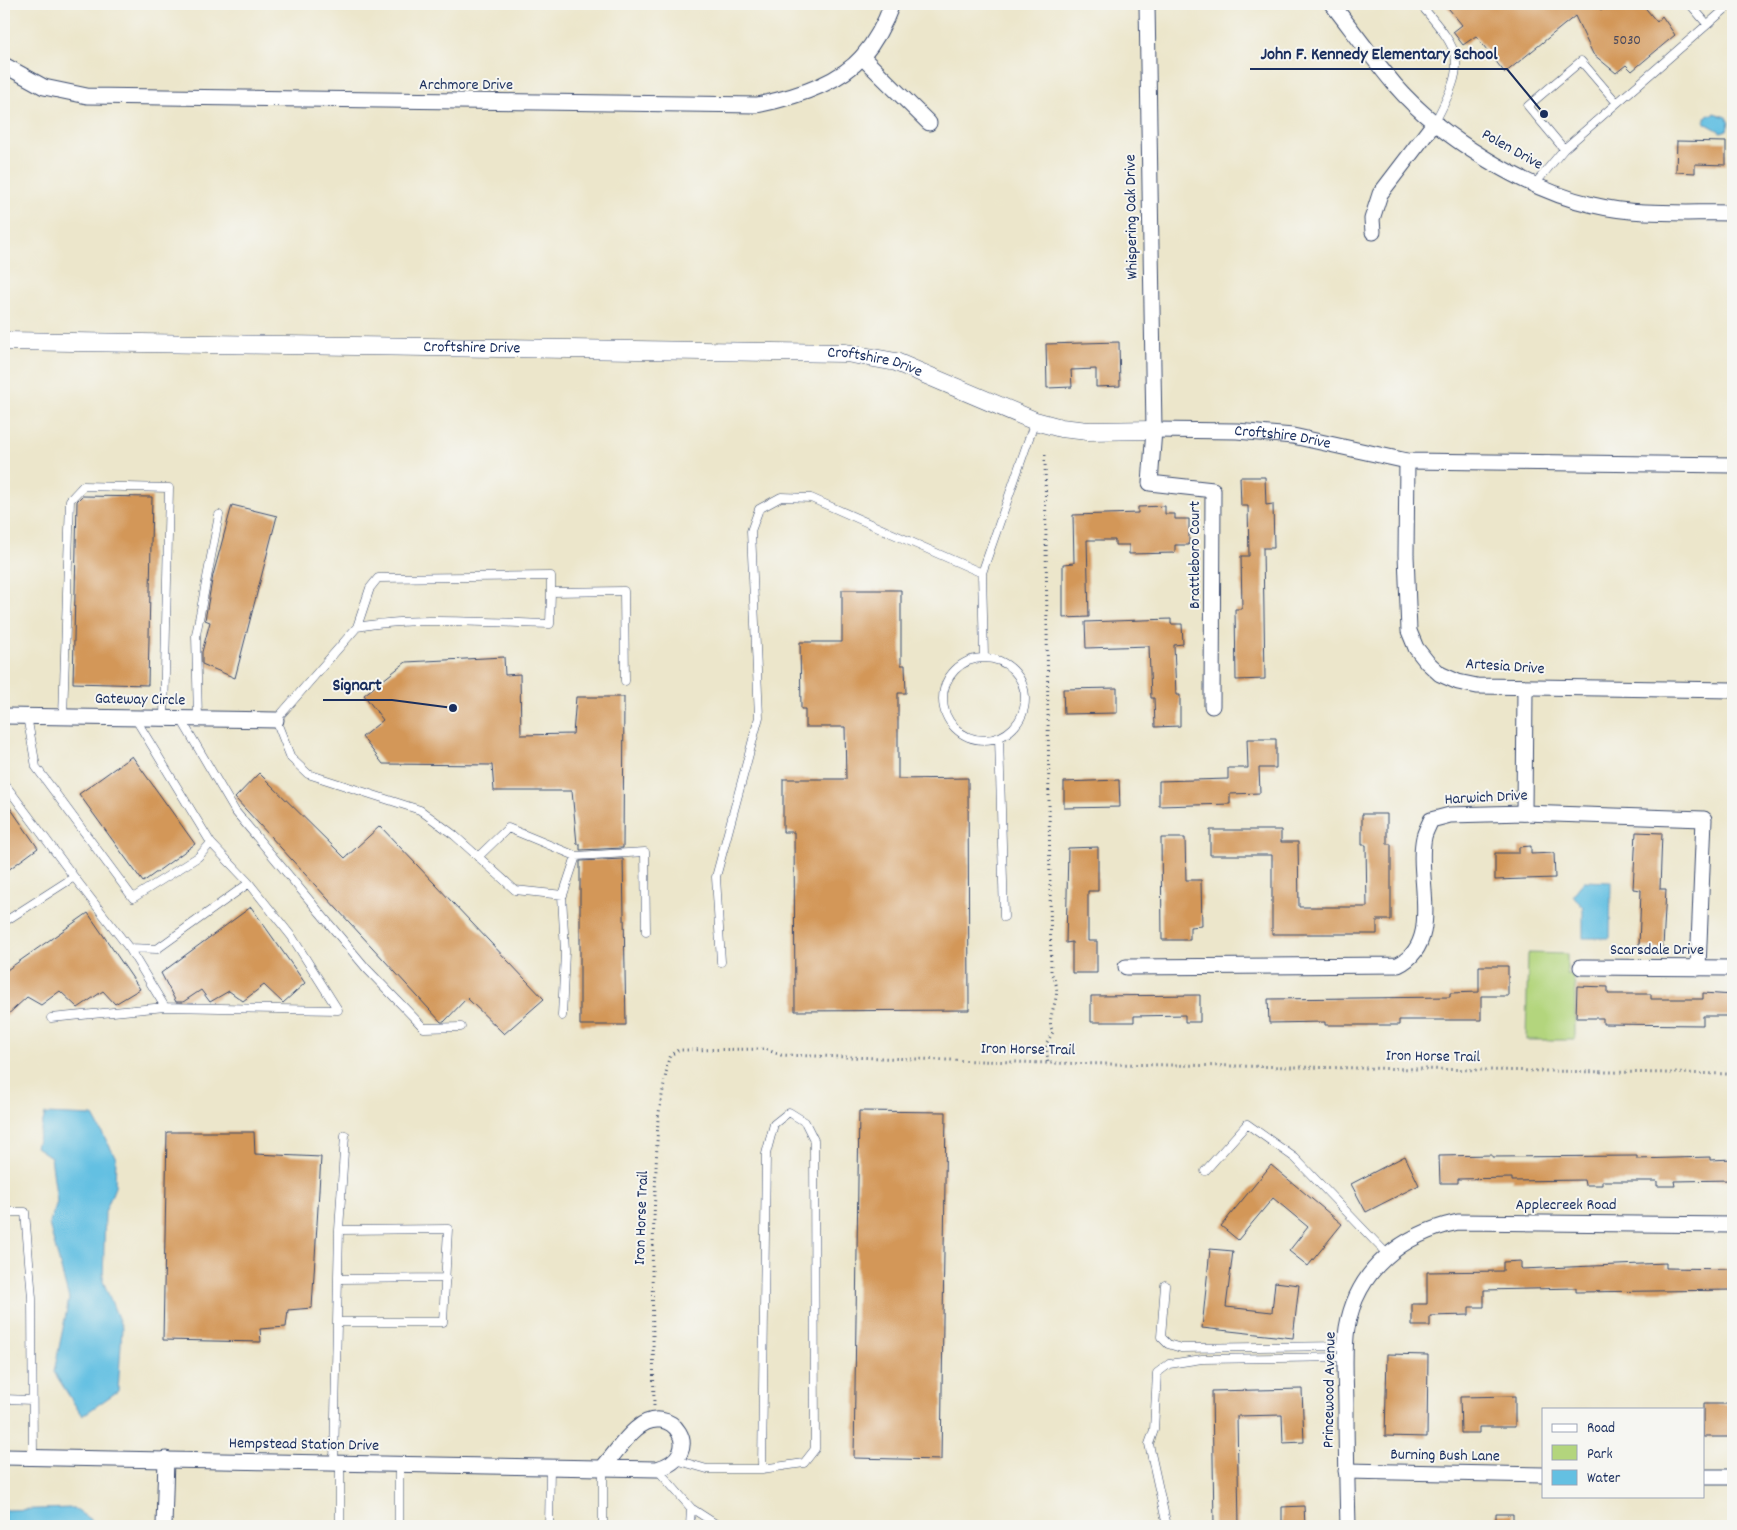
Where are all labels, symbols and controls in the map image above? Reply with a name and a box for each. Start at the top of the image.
house number: 5030 [1613,31,1641,51]
callout: John F. Kennedy Elementary School [1250,36,1507,69]
text: John F. Kennedy Elementary School [1261,43,1498,68]
street label: Archmore Drive [419,74,513,97]
street label: Polen Drive [1477,124,1547,176]
street label: Whispering Oak Drive [1119,154,1145,280]
street label: Croftshire Drive [423,335,521,360]
street label: Croftshire Drive [827,341,926,383]
street label: Croftshire Drive [1233,419,1333,455]
street label: Brattleboro Court [1184,501,1207,609]
street label: Artesia Drive [1465,653,1545,681]
callout: Signart [323,667,392,700]
text: Signart [332,674,382,699]
street label: Gateway Circle [95,688,185,712]
street label: Harwich Drive [1444,784,1528,812]
street label: Scarsdale Drive [1610,939,1704,962]
street label: Iron Horse Trail [981,1038,1076,1062]
street label: Iron Horse Trail [1386,1045,1481,1069]
street label: Iron Horse Trail [629,1170,655,1266]
street label: Applecreek Road [1516,1194,1616,1217]
street label: Princewood Avenue [1317,1332,1343,1448]
legend [1542,1408,1704,1498]
text: Road [1587,1418,1615,1440]
street label: Hempstead Station Drive [229,1432,379,1458]
street label: Burning Bush Lane [1390,1444,1500,1468]
text: Park [1587,1444,1613,1466]
text: Water [1587,1468,1621,1490]

